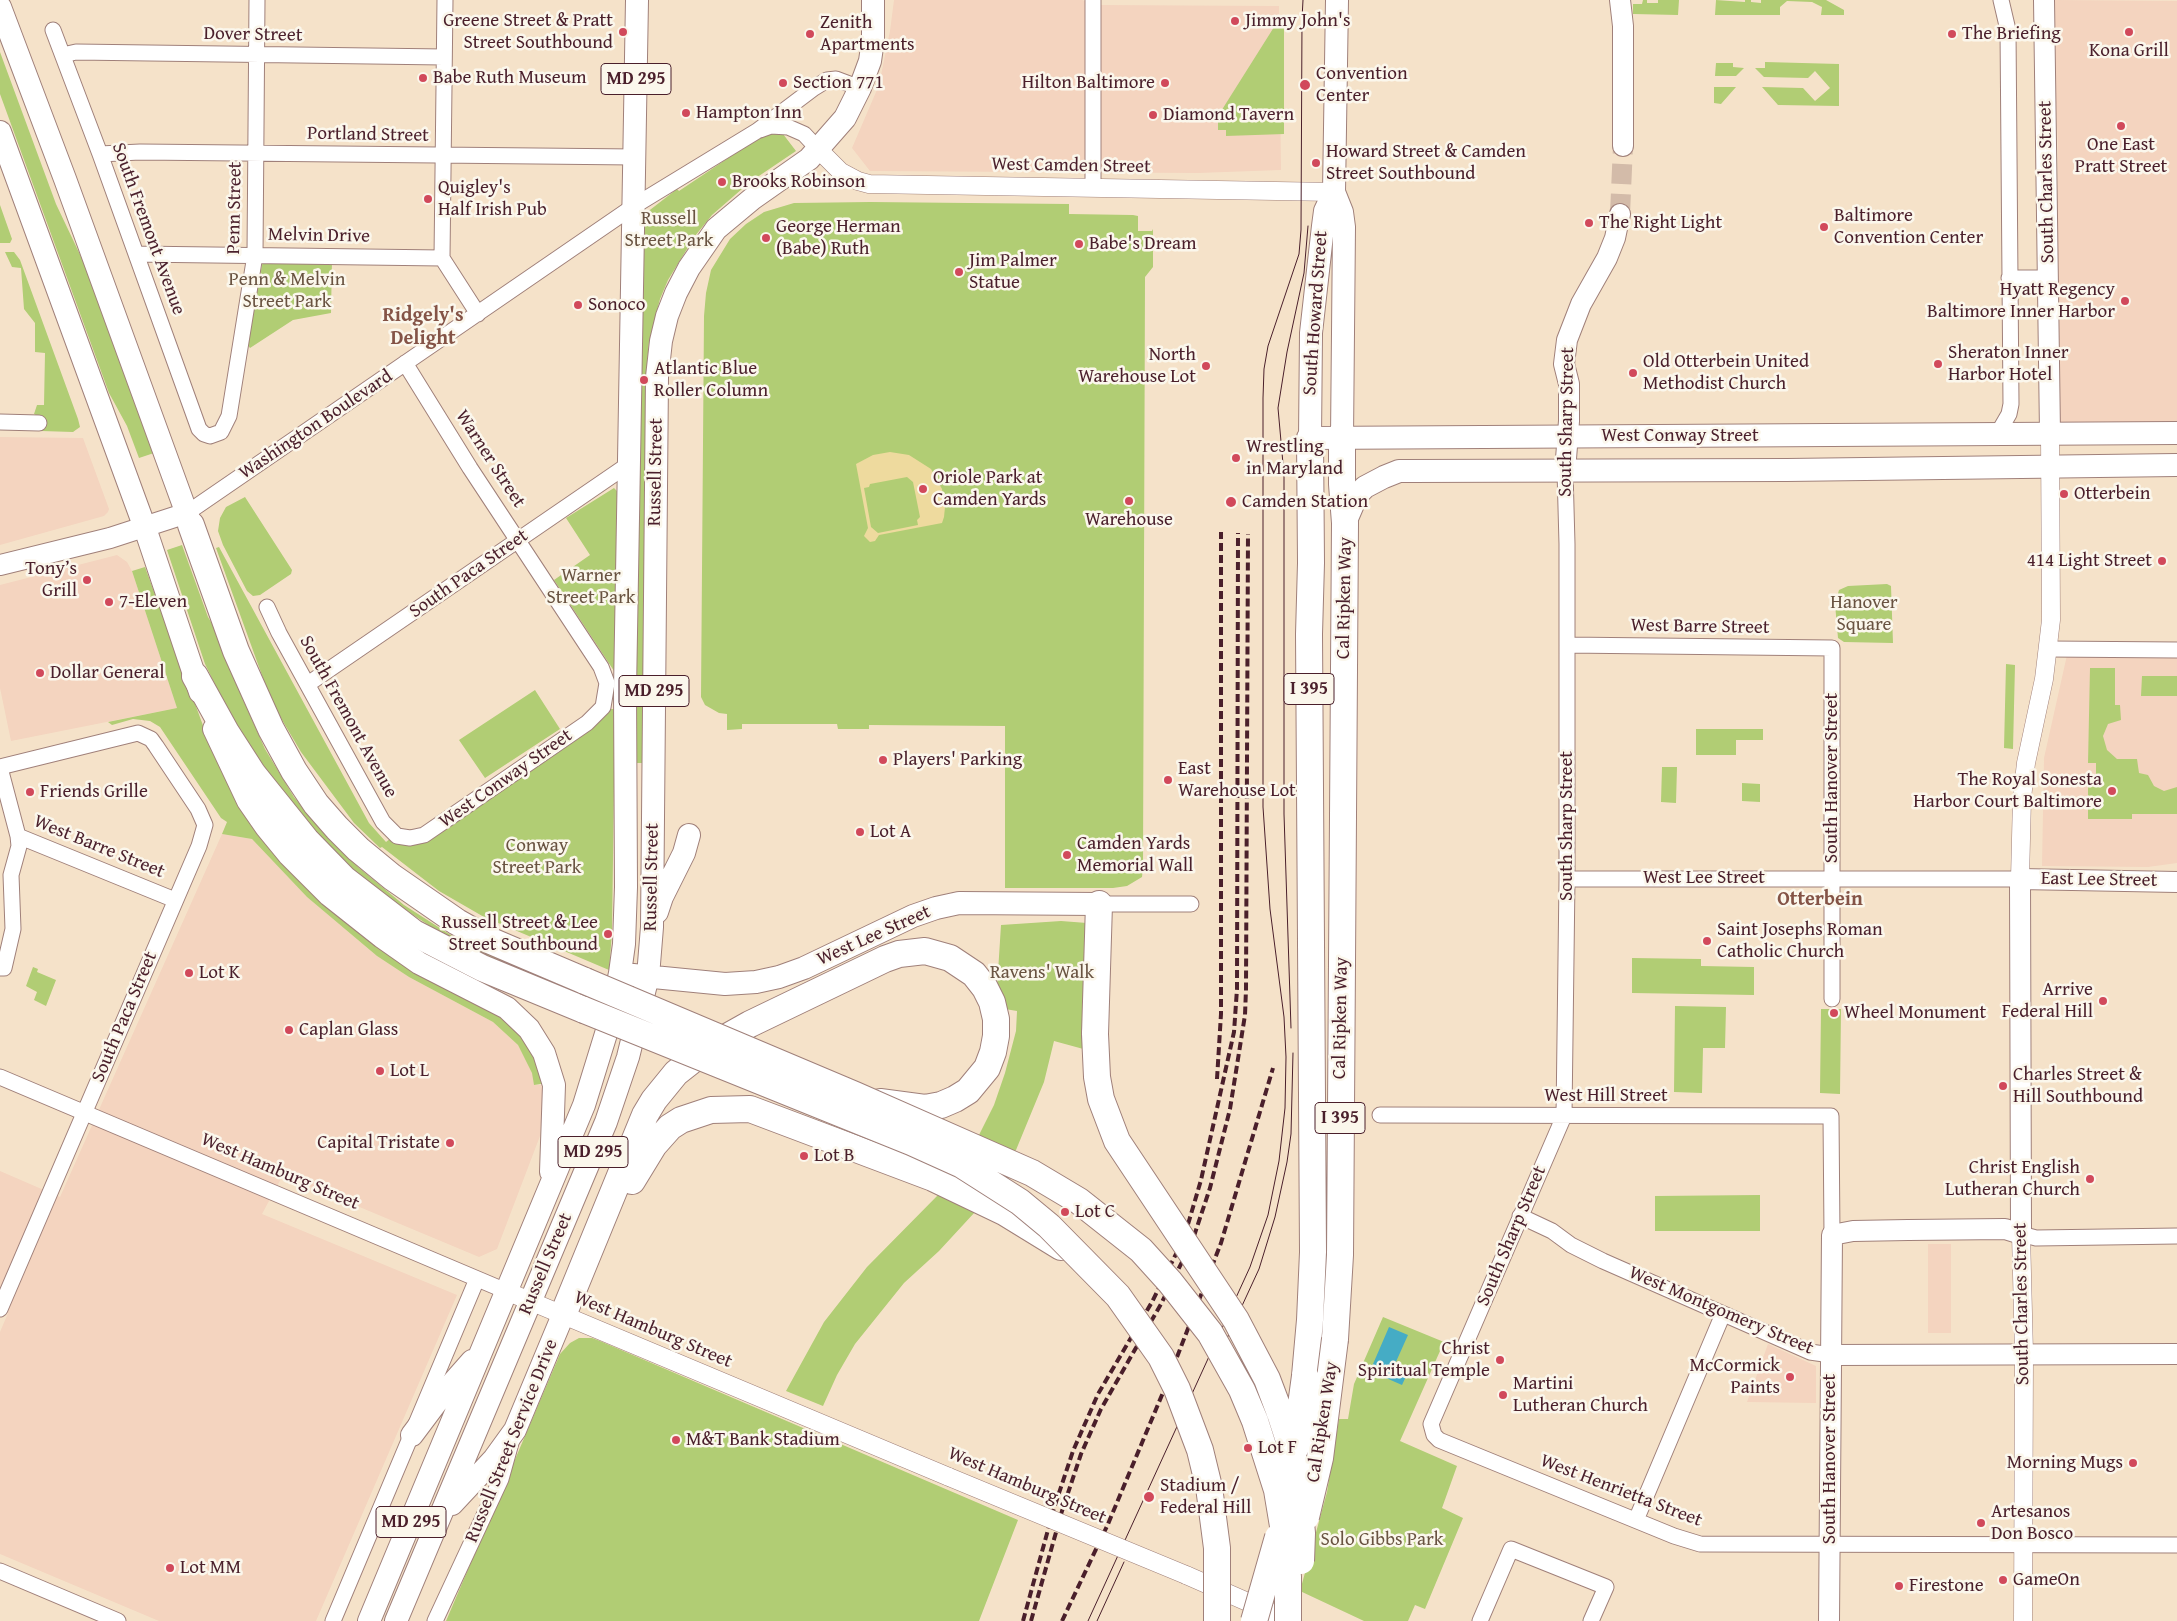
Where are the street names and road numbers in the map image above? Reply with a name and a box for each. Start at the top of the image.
street label: Dover Street [203,23,303,47]
road number: MD 295 [601,64,671,95]
street label: South Charles Street [2034,100,2060,264]
street label: Portland Street [307,123,429,147]
street label: South Fremont Avenue [106,140,190,318]
street label: West Camden Street [991,153,1151,179]
street label: Penn Street [223,161,247,255]
street label: Melvin Drive [268,224,370,248]
street label: South Howard Street [1299,230,1333,396]
street label: South Sharp Street [1554,347,1580,497]
street label: Washington Boulevard [235,365,397,485]
street label: Warner Street [450,406,530,512]
street label: Russell Street [644,418,668,526]
street label: West Conway Street [1601,425,1759,447]
street label: South Paca Street [405,525,533,623]
street label: Cal Ripken Way [1333,537,1357,659]
street label: West Barre Street [1630,614,1770,640]
street label: South Fremont Avenue [294,632,402,802]
road number: I 395 [1284,674,1334,704]
road number: MD 295 [619,676,689,706]
street label: South Hanover Street [1821,693,1843,863]
street label: West Conway Street [435,725,577,833]
street label: South Sharp Street [1556,751,1578,901]
street label: West Barre Street [30,810,168,884]
street label: Russell Street [640,823,664,931]
street label: West Lee Street [1643,867,1765,889]
street label: East Lee Street [2041,868,2157,892]
street label: West Lee Street [814,901,934,971]
street label: South Paca Street [87,948,163,1086]
street label: Cal Ripken Way [1329,957,1353,1079]
street label: West Hill Street [1544,1085,1668,1107]
road number: I 395 [1315,1102,1365,1134]
street label: West Hamburg Street [198,1128,362,1216]
road number: MD 295 [558,1136,628,1168]
street label: South Sharp Street [1472,1162,1552,1310]
street label: Russell Street [514,1210,578,1318]
street label: South Charles Street [2009,1222,2035,1386]
street label: West Montgomery Street [1625,1262,1817,1360]
street label: West Hamburg Street [571,1286,735,1374]
street label: Russell Street Service Drive [461,1336,563,1546]
street label: Cal Ripken Way [1302,1360,1344,1484]
street label: South Hanover Street [1819,1374,1841,1544]
street label: West Hamburg Street [945,1442,1109,1530]
street label: West Henrietta Street [1537,1450,1705,1532]
road number: MD 295 [376,1506,446,1538]

